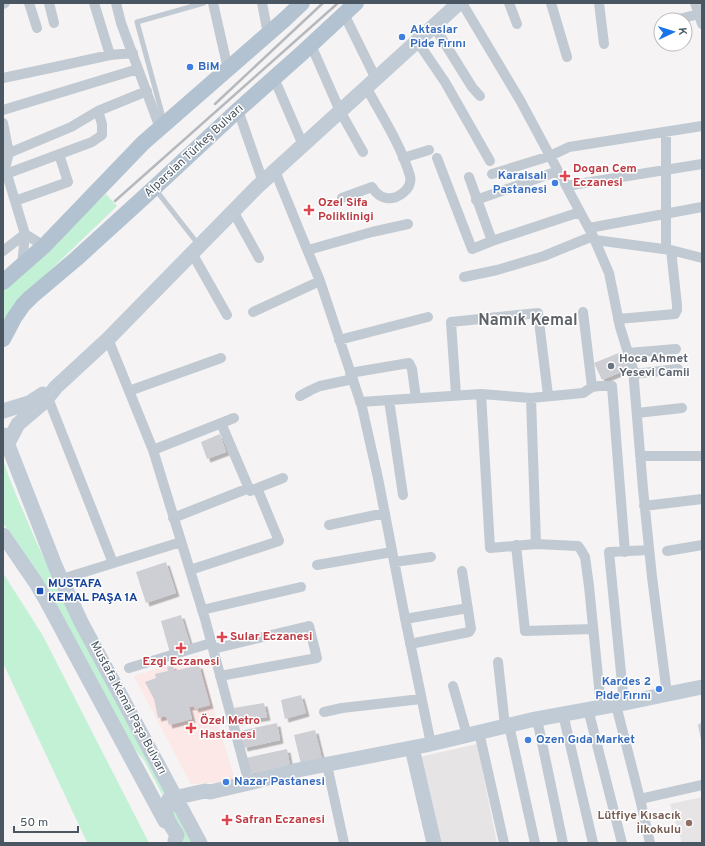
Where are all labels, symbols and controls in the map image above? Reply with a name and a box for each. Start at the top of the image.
north arrow [653,12,693,52]
place label: Aktaslar Pide Fırını [410,22,466,52]
text: K [675,27,689,36]
marker: Aktaslar Pide Fırını [397,32,407,42]
place label: BiM [198,59,219,75]
marker: BiM [185,62,195,72]
street label: Alparslan Türkeş Bulvarı [141,101,247,201]
place label: Dogan Cem Eczanesi [573,161,637,191]
place label: Karaisalı Pastanesi [493,168,547,198]
marker: Dogan Cem Eczanesi [560,171,570,181]
marker: Karaisalı Pastanesi [550,178,560,188]
place label: Ozel Sifa Poliklinigi [318,195,374,225]
marker: Ozel Sifa Poliklinigi [303,204,315,216]
district label: Namık Kemal [478,311,578,331]
place label: Hoca Ahmet Yesevi Camii [619,351,690,381]
marker: Hoca Ahmet Yesevi Camii [606,361,616,371]
place label: MUSTAFA KEMAL PAŞA 1A [48,576,138,606]
marker: MUSTAFA KEMAL PAŞA 1A [35,586,45,596]
place label: Sular Eczanesi [230,629,312,645]
marker: Sular Eczanesi [217,632,227,642]
street label: Mustafa Kemal Paşa Bulvarı [86,639,170,777]
marker: Ezgi Eczanesi [176,643,186,653]
place label: Ezgi Eczanesi [143,654,220,670]
place label: Kardes 2 Pide Fırını [595,674,651,704]
marker: Kardes 2 Pide Fırını [654,684,664,694]
place label: Özel Metro Hastanesi [200,713,260,743]
marker: Özel Metro Hastanesi [185,722,197,734]
place label: Ozen Gıda Market [536,732,635,748]
marker: Ozen Gıda Market [523,735,533,745]
place label: Nazar Pastanesi [234,774,325,790]
marker: Nazar Pastanesi [221,777,231,787]
scale bar [14,808,78,834]
place label: Lütfiye Kısacık İlkokulu [597,808,681,838]
place label: Safran Eczanesi [235,812,325,828]
text: 50 m [20,815,48,831]
marker: Safran Eczanesi [222,815,232,825]
marker: Lütfiye Kısacık İlkokulu [684,818,694,828]

